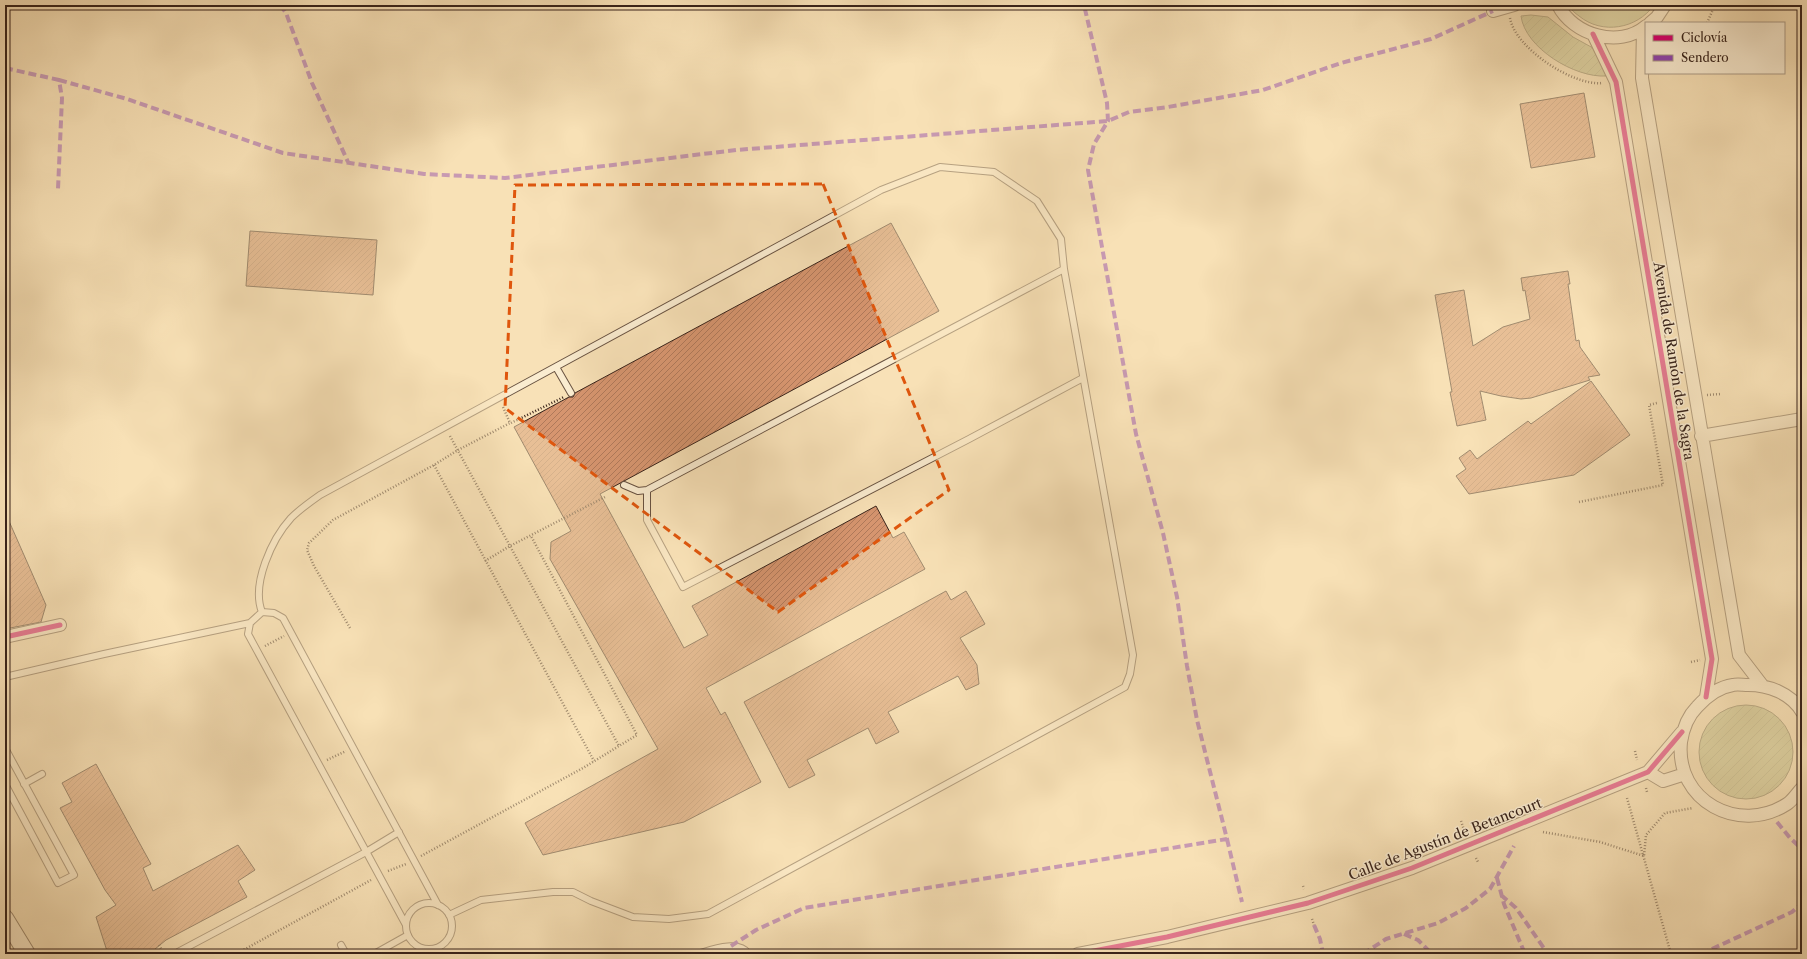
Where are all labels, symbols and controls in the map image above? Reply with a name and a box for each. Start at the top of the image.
legend [1645,22,1785,74]
text: Ciclovía [1681,30,1728,45]
text: Sendero [1681,50,1729,65]
street label: Avenida de Ramón de la Sagra [1649,260,1699,462]
street label: Calle de Agustín de Betancourt [1346,794,1544,884]

